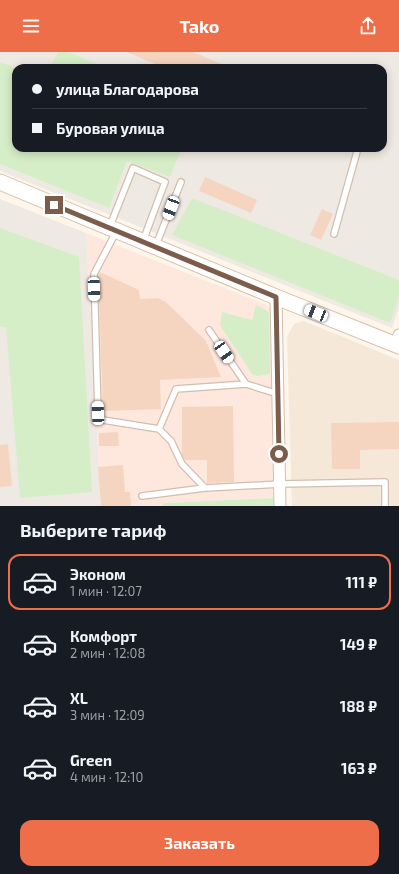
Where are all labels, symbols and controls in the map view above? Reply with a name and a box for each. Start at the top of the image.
icon: menu [20,15,42,37]
text: Tako [180,15,219,37]
icon: share [357,15,379,37]
text: улица Благодарова [56,80,199,98]
text: Буровая улица [56,119,165,137]
car [161,195,181,221]
route end [45,196,63,214]
car [88,277,100,301]
car [303,303,329,323]
car [212,339,236,365]
car [92,401,104,425]
route start [270,445,288,463]
text: Выберите тариф [20,519,166,541]
icon: car [22,564,58,600]
text: Эконом [70,565,126,583]
text: 111 ₽ [345,573,377,591]
text: 1 мин · 12:07 [70,583,142,599]
icon: car [22,626,58,662]
text: Комфорт [70,627,137,645]
text: 149 ₽ [340,635,377,653]
text: 2 мин · 12:08 [70,645,145,661]
icon: car [22,688,58,724]
text: XL [70,689,88,707]
text: 188 ₽ [340,697,377,715]
text: 3 мин · 12:09 [70,707,145,723]
icon: car [22,750,58,786]
text: Green [70,751,112,769]
text: 163 ₽ [341,759,377,777]
text: 4 мин · 12:10 [70,769,143,785]
button: Заказать [20,820,379,866]

